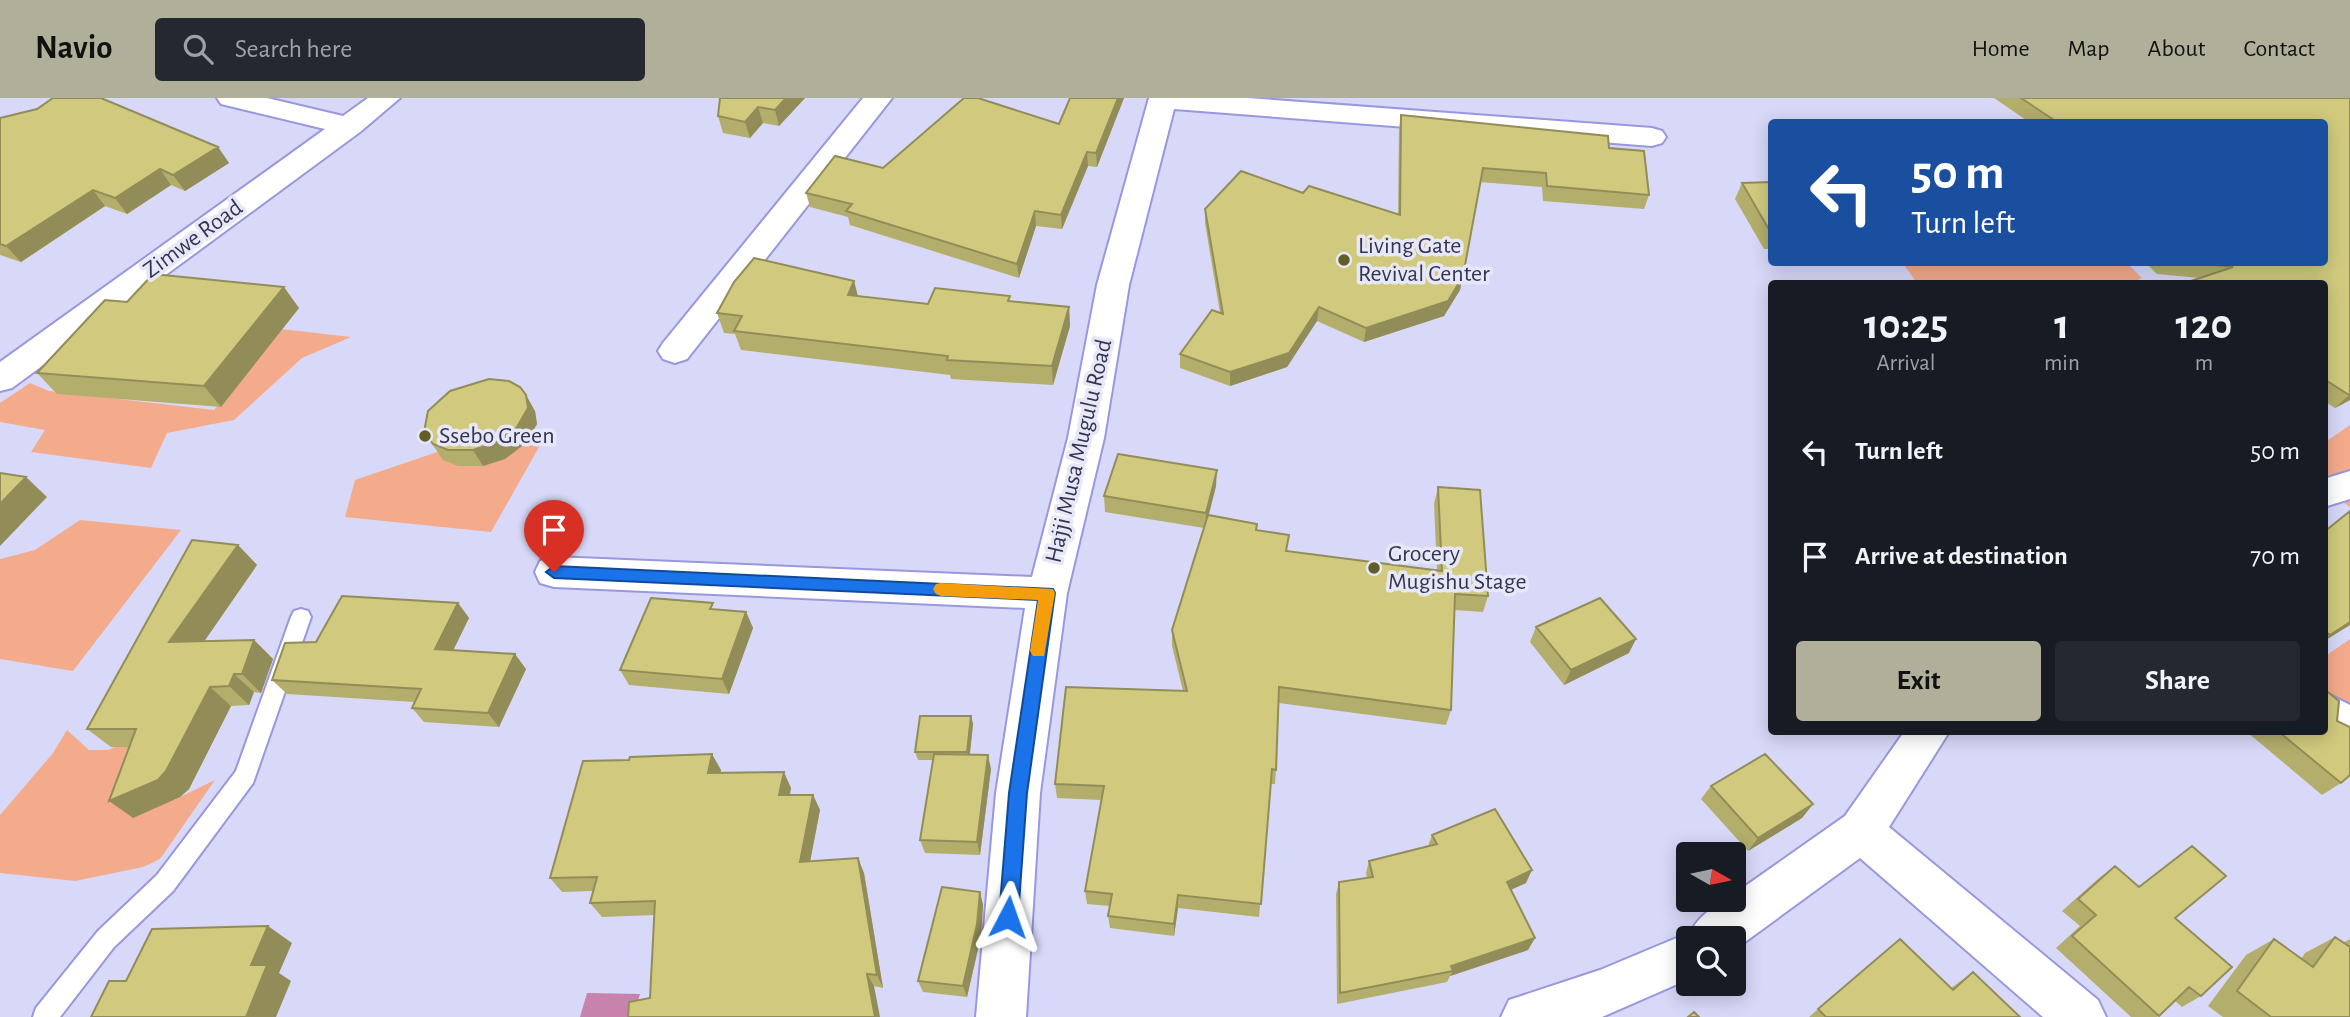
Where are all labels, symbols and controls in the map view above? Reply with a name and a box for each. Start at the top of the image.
search box [155,18,645,81]
icon: search [179,30,217,68]
text: Navio [35,32,113,65]
text: Search here [235,36,352,62]
text: Home [1972,37,2030,61]
text: Map [2068,37,2110,61]
text: About [2148,37,2205,61]
text: Contact [2243,37,2315,61]
icon: left [1796,147,1887,238]
text: 50 m [1911,149,2005,198]
street label: Zimwe Road [139,195,247,283]
text: Turn left [1911,207,2015,239]
place label: Living Gate Revival Center [1358,234,1490,286]
marker: Living Gate Revival Center [1336,252,1352,268]
text: 10:25 [1864,304,1948,346]
text: 1 [2054,304,2069,346]
text: 120 [2176,304,2232,346]
street label: Hajji Musa Mugulu Road [1042,337,1116,565]
text: Arrival [1876,352,1936,375]
text: min [2044,352,2080,375]
text: m [2195,352,2213,375]
place label: Ssebo Green [439,424,555,448]
marker: Ssebo Green [417,428,433,444]
icon: left [1796,433,1834,471]
text: Turn left [1855,438,1943,464]
text: 50 m [2250,438,2300,464]
pin [524,500,584,572]
icon: arrive [535,511,573,549]
icon: arrive [1796,538,1834,576]
place label: Grocery Mugishu Stage [1388,542,1527,594]
text: Arrive at destination [1855,543,2068,569]
text: 70 m [2250,543,2300,569]
marker: Grocery Mugishu Stage [1366,560,1382,576]
button: Exit [1796,641,2041,721]
button: Share [2055,641,2300,721]
north arrow [1676,842,1746,912]
map controls [1676,842,1746,996]
position arrow [971,880,1045,954]
button: search [1676,926,1746,996]

